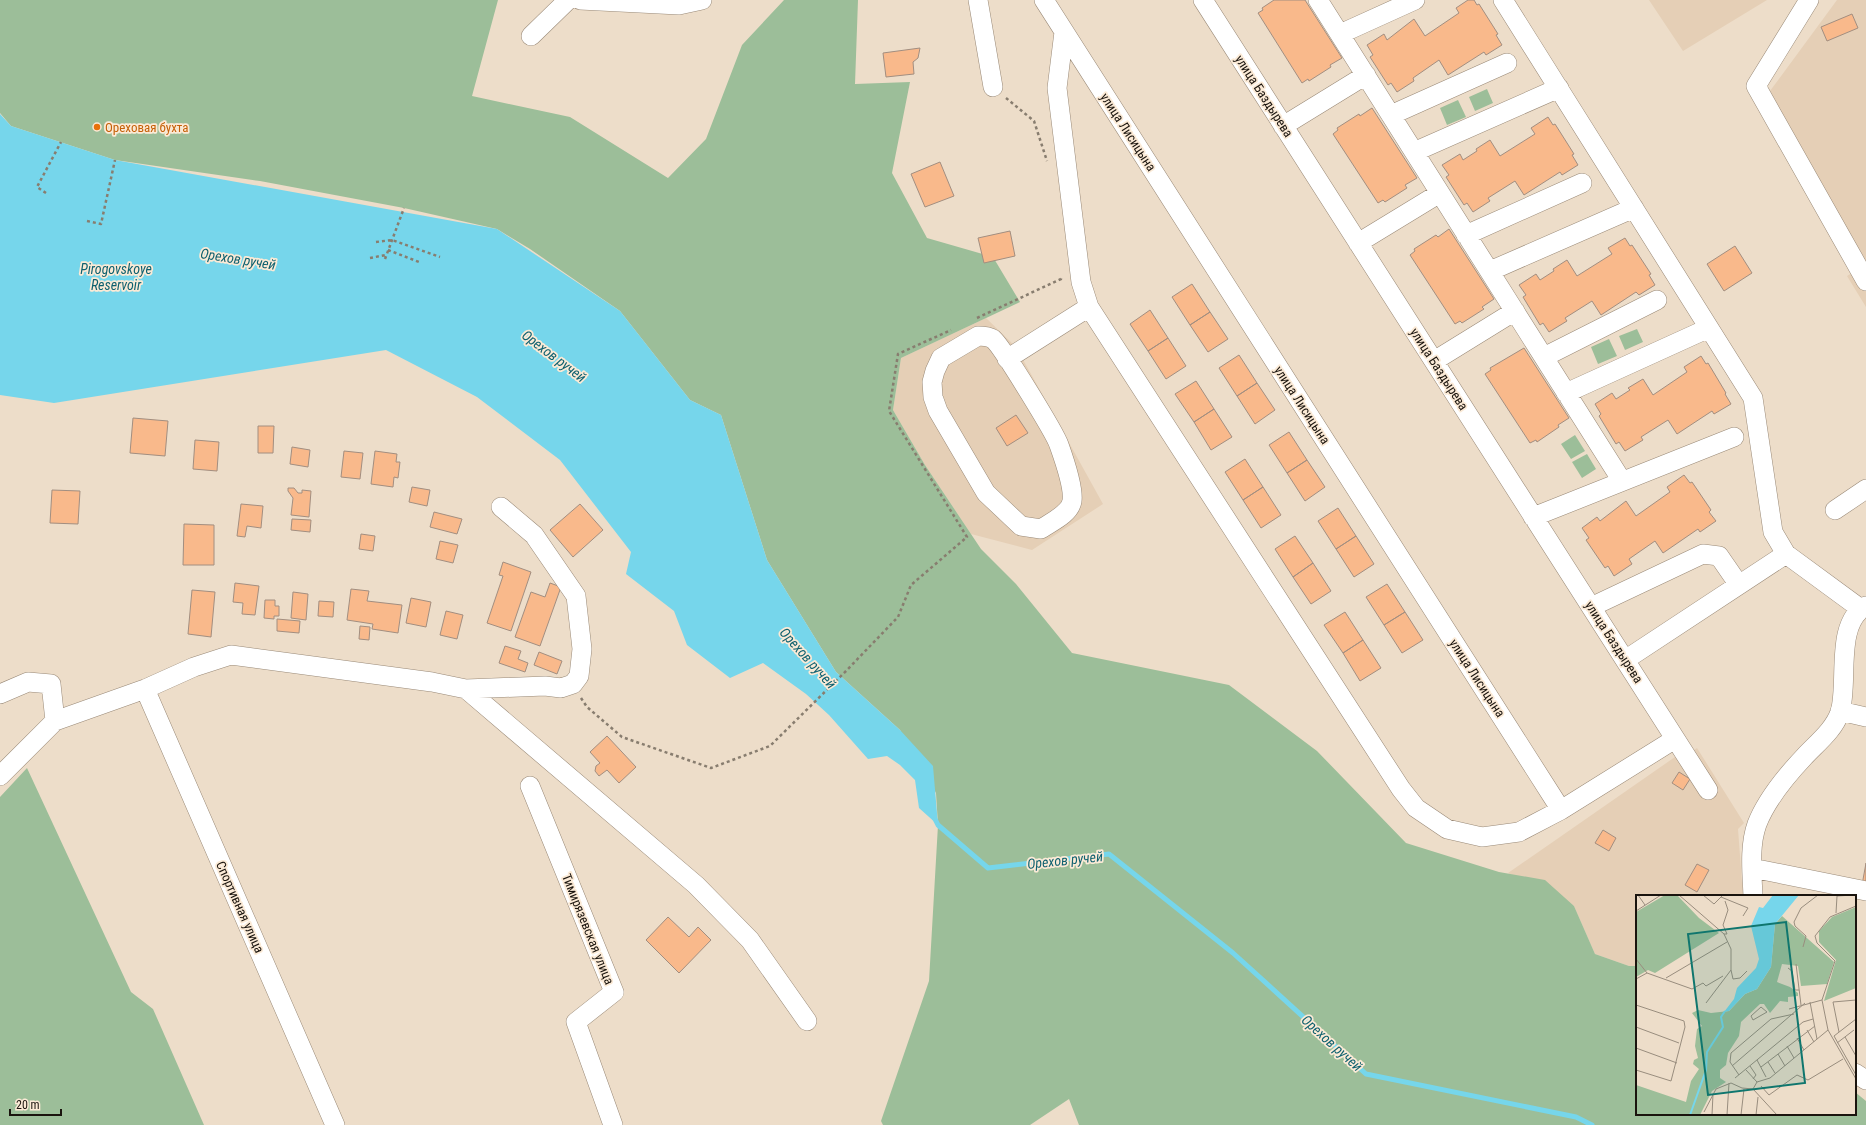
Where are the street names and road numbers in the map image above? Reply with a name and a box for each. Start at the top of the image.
street label: улица Баздырева [1232,52,1296,140]
street label: улица Лисицына [1097,90,1159,174]
street label: улица Баздырева [1407,325,1471,413]
street label: улица Лисицына [1271,363,1333,447]
street label: улица Баздырева [1582,598,1646,686]
street label: улица Лисицына [1446,636,1508,720]
street label: Спортивная улица [213,859,267,955]
street label: Тимирязевская улица [559,871,617,987]

